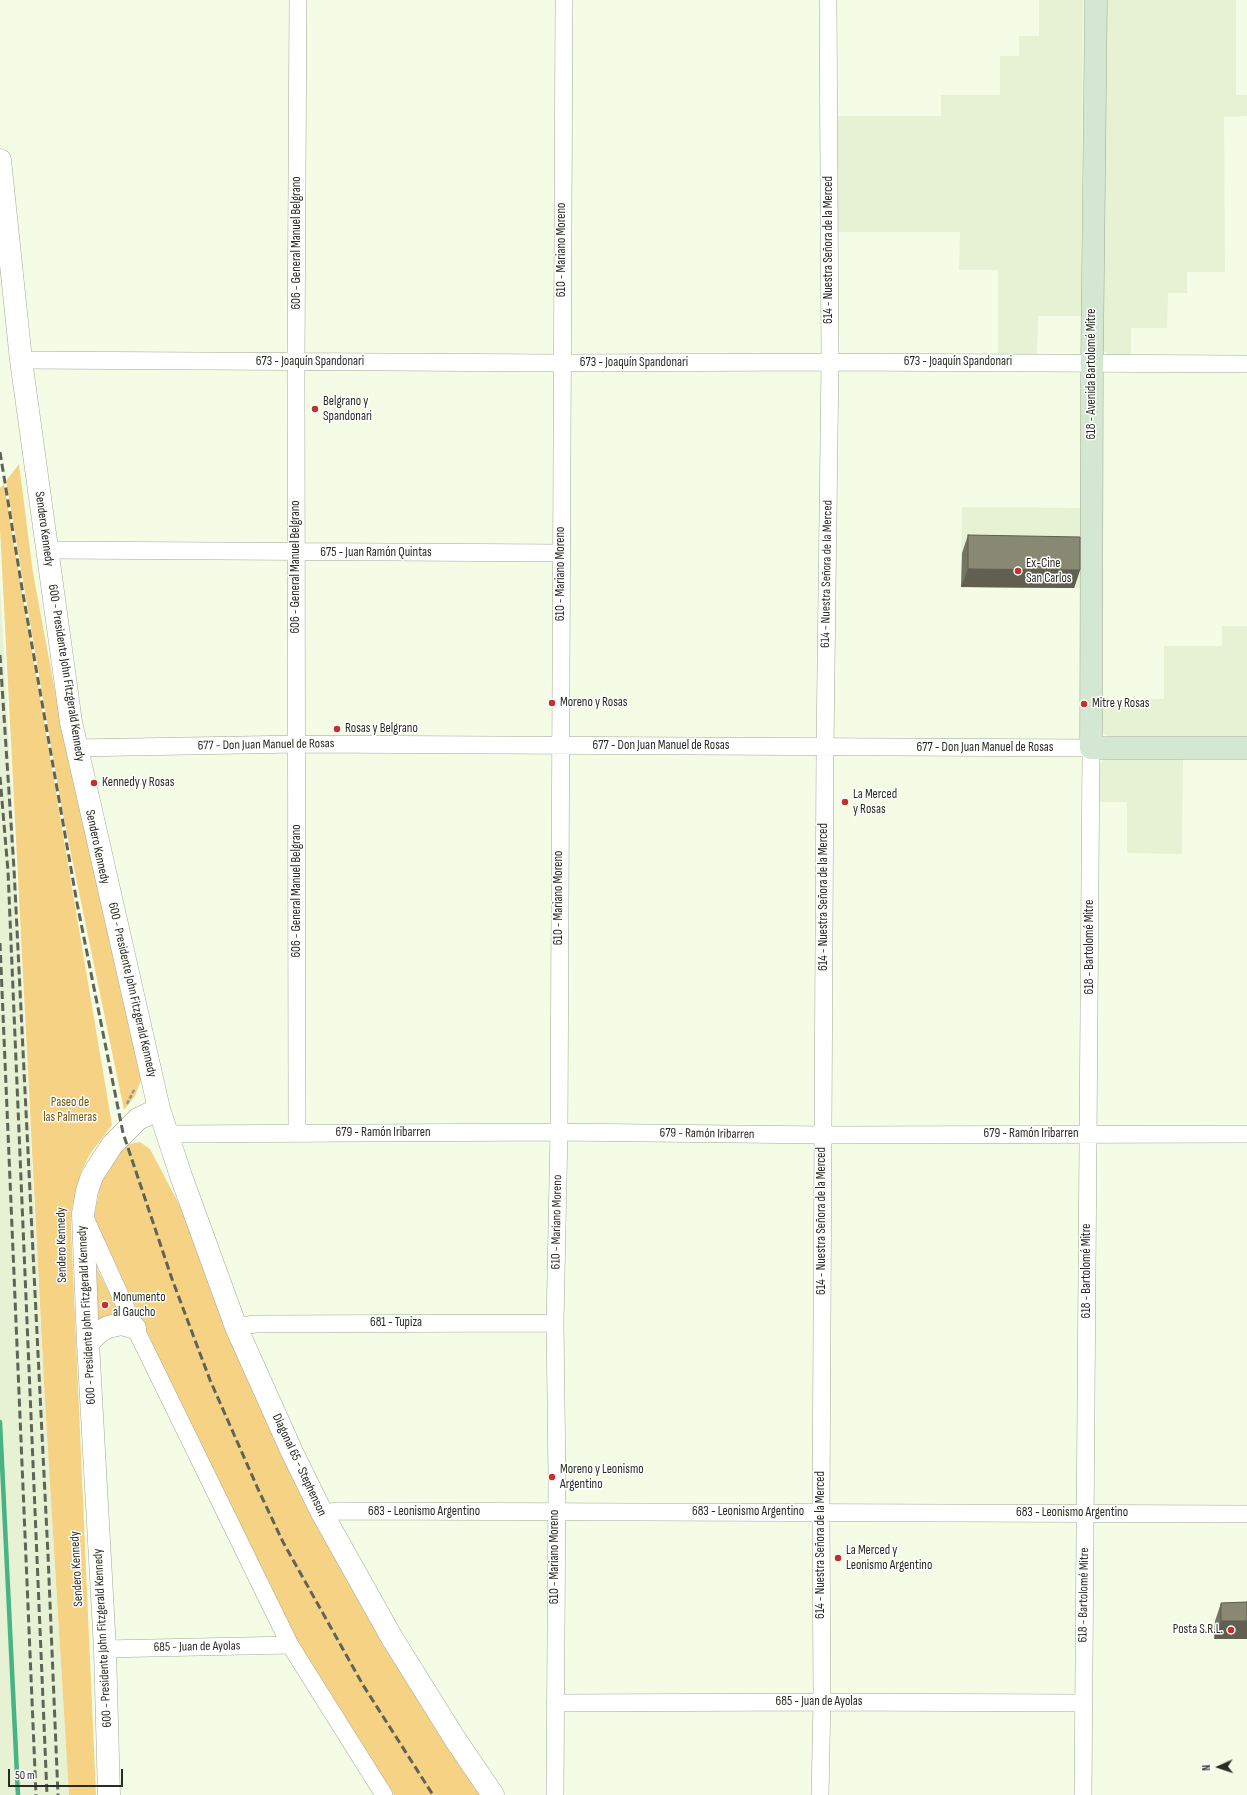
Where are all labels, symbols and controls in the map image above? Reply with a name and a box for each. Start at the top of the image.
street label: 606 - General Manuel Belgrano [289,176,305,310]
street label: 614 - Nuestra Señora de la Merced [821,176,837,324]
street label: 610 - Mariano Moreno [554,203,570,297]
street label: 618 - Avenida Bartolomé Mitre [1084,308,1100,440]
street label: 673 - Joaquín Spandonari [256,354,364,370]
street label: 673 - Joaquín Spandonari [904,354,1012,370]
street label: 673 - Joaquín Spandonari [580,355,688,371]
place label: Belgrano y Spandonari [323,394,372,425]
marker: Belgrano y Spandonari [310,404,320,414]
street label: Sendero Kennedy [31,490,57,568]
street label: 606 - General Manuel Belgrano [288,500,304,634]
street label: 614 - Nuestra Señora de la Merced [818,500,836,648]
street label: 610 - Mariano Moreno [553,527,569,621]
street label: 675 - Juan Ramón Quintas [320,545,432,561]
place label: Ex-Cine San Carlos [1026,556,1071,587]
marker: Ex-Cine San Carlos [1013,566,1023,576]
street label: 600 - Presidente John Fitzgerald Kennedy [44,583,88,763]
place label: Moreno y Rosas [560,695,628,711]
place label: Mitre y Rosas [1092,696,1150,712]
marker: Moreno y Rosas [547,698,557,708]
marker: Mitre y Rosas [1079,699,1089,709]
place label: Rosas y Belgrano [345,721,418,737]
marker: Rosas y Belgrano [332,724,342,734]
street label: 677 - Don Juan Manuel de Rosas [197,736,335,754]
street label: 677 - Don Juan Manuel de Rosas [593,738,729,754]
street label: 677 - Don Juan Manuel de Rosas [917,740,1053,756]
place label: Kennedy y Rosas [102,775,174,791]
marker: Kennedy y Rosas [89,778,99,788]
place label: La Merced y Rosas [853,787,897,818]
marker: La Merced y Rosas [840,797,850,807]
street label: Sendero Kennedy [82,808,112,886]
street label: 614 - Nuestra Señora de la Merced [816,823,832,971]
street label: 606 - General Manuel Belgrano [289,824,305,958]
street label: 610 - Mariano Moreno [551,851,567,945]
street label: 618 - Bartolomé Mitre [1082,899,1098,995]
street label: 600 - Presidente John Fitzgerald Kennedy [104,901,160,1079]
park label: Paseo de las Palmeras [43,1095,97,1126]
street label: 679 - Ramón Iribarren [336,1125,430,1141]
street label: 679 - Ramón Iribarren [659,1125,755,1143]
street label: 679 - Ramón Iribarren [984,1126,1078,1142]
street label: 614 - Nuestra Señora de la Merced [814,1147,830,1295]
street label: 610 - Mariano Moreno [548,1175,566,1269]
street label: Sendero Kennedy [54,1207,70,1283]
street label: 618 - Bartolomé Mitre [1079,1223,1095,1319]
street label: 600 - Presidente John Fitzgerald Kennedy [75,1225,99,1405]
place label: Monumento al Gaucho [113,1290,166,1321]
marker: Monumento al Gaucho [100,1300,110,1310]
street label: 681 - Tupiza [370,1315,422,1331]
street label: Diagonal 65 - Stephenson [268,1411,330,1519]
place label: Moreno y Leonismo Argentino [560,1462,644,1493]
street label: 614 - Nuestra Señora de la Merced [813,1471,829,1619]
marker: Moreno y Leonismo Argentino [547,1472,557,1482]
street label: 683 - Leonismo Argentino [368,1504,480,1520]
street label: 683 - Leonismo Argentino [692,1504,804,1520]
street label: 683 - Leonismo Argentino [1016,1505,1128,1521]
street label: 610 - Mariano Moreno [547,1510,563,1604]
street label: Sendero Kennedy [67,1531,87,1607]
place label: La Merced y Leonismo Argentino [846,1543,932,1574]
street label: 618 - Bartolomé Mitre [1075,1547,1093,1643]
street label: 600 - Presidente John Fitzgerald Kennedy [91,1548,115,1728]
marker: La Merced y Leonismo Argentino [833,1553,843,1563]
place label: Posta S.R.L. [1173,1622,1223,1638]
marker: Posta S.R.L. [1226,1625,1236,1635]
street label: 685 - Juan de Ayolas [153,1638,241,1656]
street label: 685 - Juan de Ayolas [776,1694,862,1710]
north arrow [1199,1747,1239,1787]
scale bar [10,1761,125,1787]
text: N [1200,1764,1213,1771]
text: 50 m [15,1768,35,1783]

